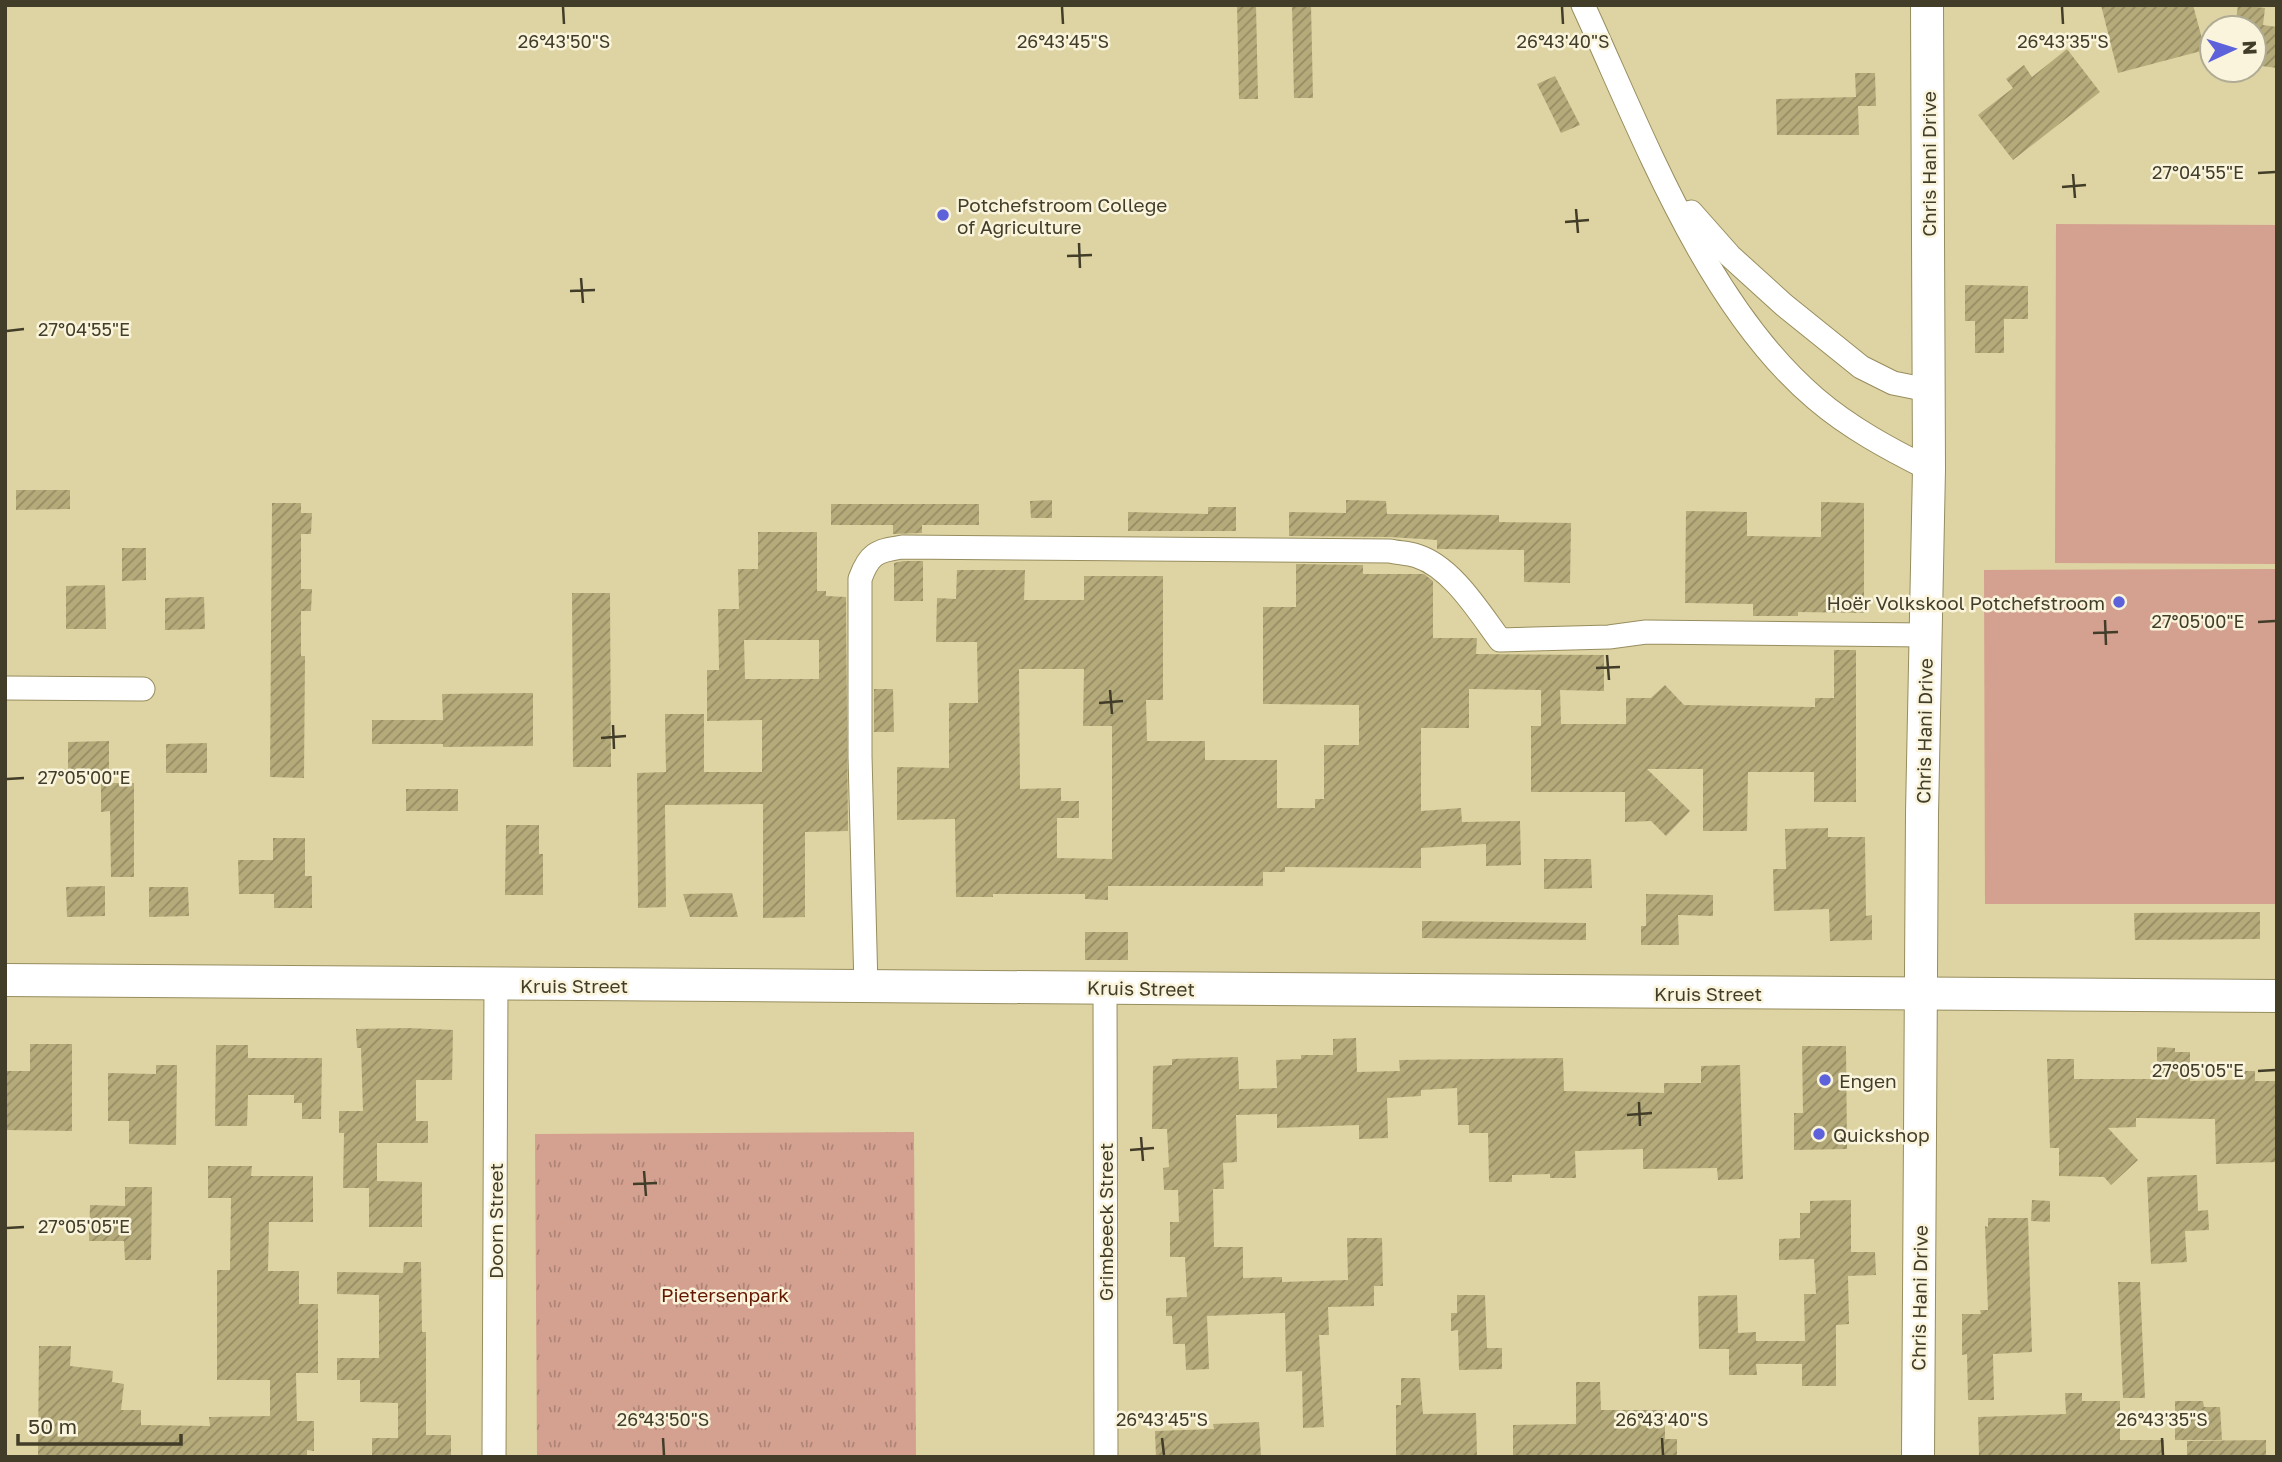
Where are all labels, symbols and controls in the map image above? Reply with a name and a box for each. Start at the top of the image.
north arrow [2198,14,2268,84]
text: 26°43'50"S [518,30,610,52]
text: 26°43'45"S [1017,30,1109,52]
text: 26°43'40"S [1517,30,1609,52]
text: 26°43'35"S [2017,30,2109,52]
text: N [2238,40,2262,56]
street label: Chris Hani Drive [1917,91,1940,237]
text: 27°04'55"E [2152,161,2244,183]
place label: Potchefstroom College of Agriculture [957,193,1167,238]
marker: Potchefstroom College of Agriculture [935,207,951,223]
text: 27°04'55"E [38,318,130,340]
place label: Hoër Volkskool Potchefstroom [1827,591,2105,614]
marker: Hoër Volkskool Potchefstroom [2111,594,2127,610]
text: 27°05'00"E [2152,610,2244,632]
street label: Chris Hani Drive [1911,658,1937,804]
text: 27°05'00"E [38,766,130,788]
street label: Kruis Street [520,974,628,997]
street label: Kruis Street [1087,976,1195,1000]
street label: Kruis Street [1654,982,1762,1005]
text: 27°05'05"E [2152,1059,2244,1081]
place label: Engen [1839,1069,1897,1092]
marker: Engen [1817,1072,1833,1088]
place label: Quickshop [1833,1123,1930,1146]
marker: Quickshop [1811,1126,1827,1142]
street label: Grimbeeck Street [1094,1143,1117,1301]
street label: Doorn Street [484,1163,507,1279]
text: 27°05'05"E [38,1215,130,1237]
street label: Chris Hani Drive [1906,1225,1932,1371]
park label: Pietersenpark [661,1283,789,1306]
scale bar [18,1402,180,1446]
text: 26°43'50"S [617,1408,709,1430]
text: 26°43'45"S [1116,1408,1208,1430]
text: 26°43'40"S [1616,1408,1708,1430]
text: 26°43'35"S [2116,1408,2208,1430]
text: 50 m [28,1413,77,1439]

